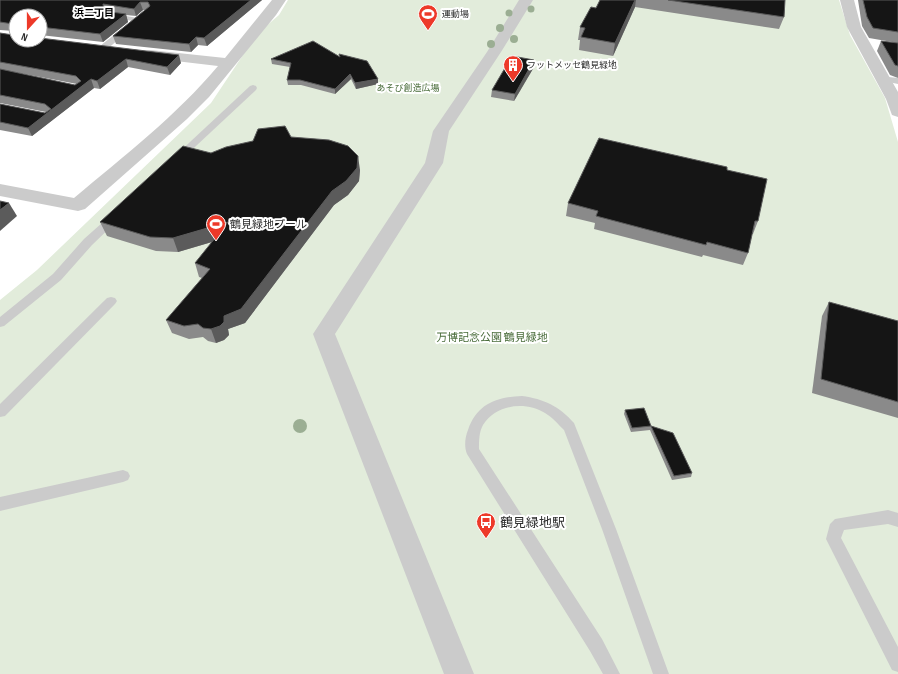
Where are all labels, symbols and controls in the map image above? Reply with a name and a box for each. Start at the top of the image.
sports icon: 運動場 [417,3,439,31]
district label: 浜二丁目 [74,7,114,19]
north arrow [8,8,48,48]
place label: 運動場 [442,9,469,20]
text: N [19,30,30,44]
building icon: フットメッセ鶴見緑地 [502,54,524,82]
place label: フットメッセ鶴見緑地 [527,60,617,71]
park label: あそび創造広場 [376,83,440,94]
sports icon: 鶴見緑地プール [205,213,227,241]
place label: 鶴見緑地プール [230,218,307,231]
park label: 万博記念公園 鶴見緑地 [436,331,548,344]
bus stop icon: 鶴見緑地駅 [475,511,497,539]
place label: 鶴見緑地駅 [500,515,565,531]

